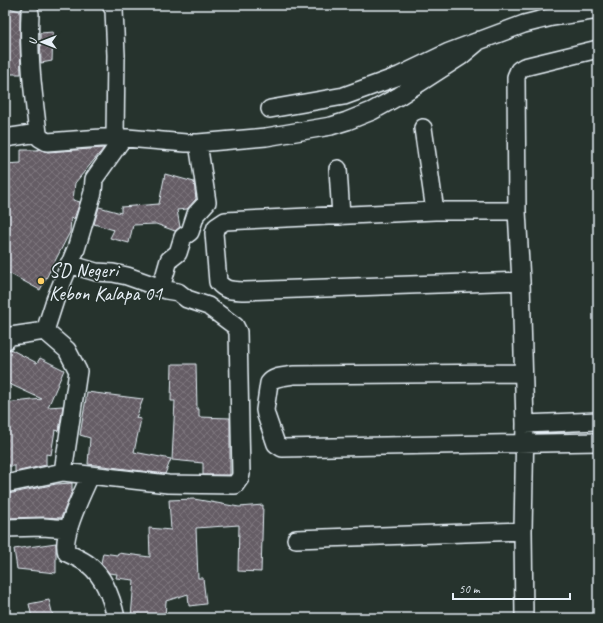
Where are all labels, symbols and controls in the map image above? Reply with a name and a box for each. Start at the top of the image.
north arrow [22,22,62,62]
text: U [25,37,39,45]
place label: SD Negeri Kebon Kalapa 01 [49,258,163,306]
marker: SD Negeri Kebon Kalapa 01 [36,276,46,286]
scale bar [453,575,570,601]
text: 50 m [459,581,481,597]

